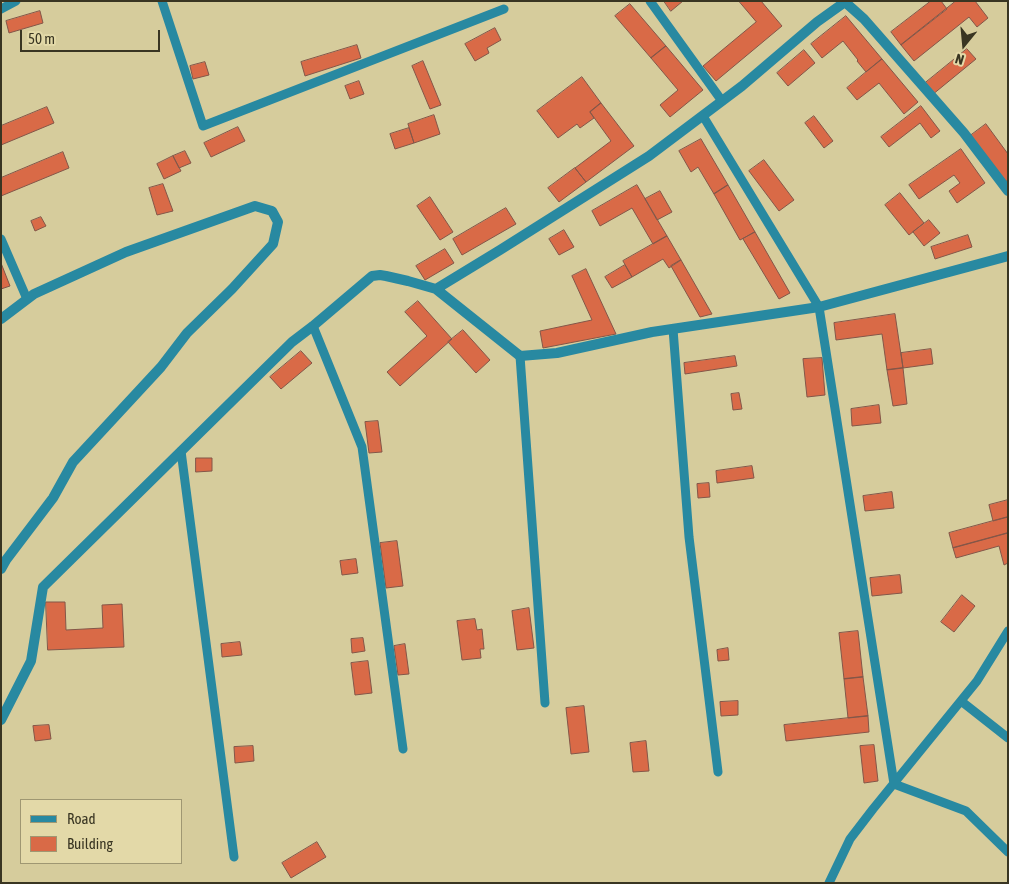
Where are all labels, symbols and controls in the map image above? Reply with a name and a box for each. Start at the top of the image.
scale bar [22,20,162,52]
north arrow [939,20,989,70]
text: 50 m [28,30,55,47]
text: N [953,50,966,68]
legend [20,799,182,864]
text: Road [67,810,96,827]
text: Building [67,835,113,852]

